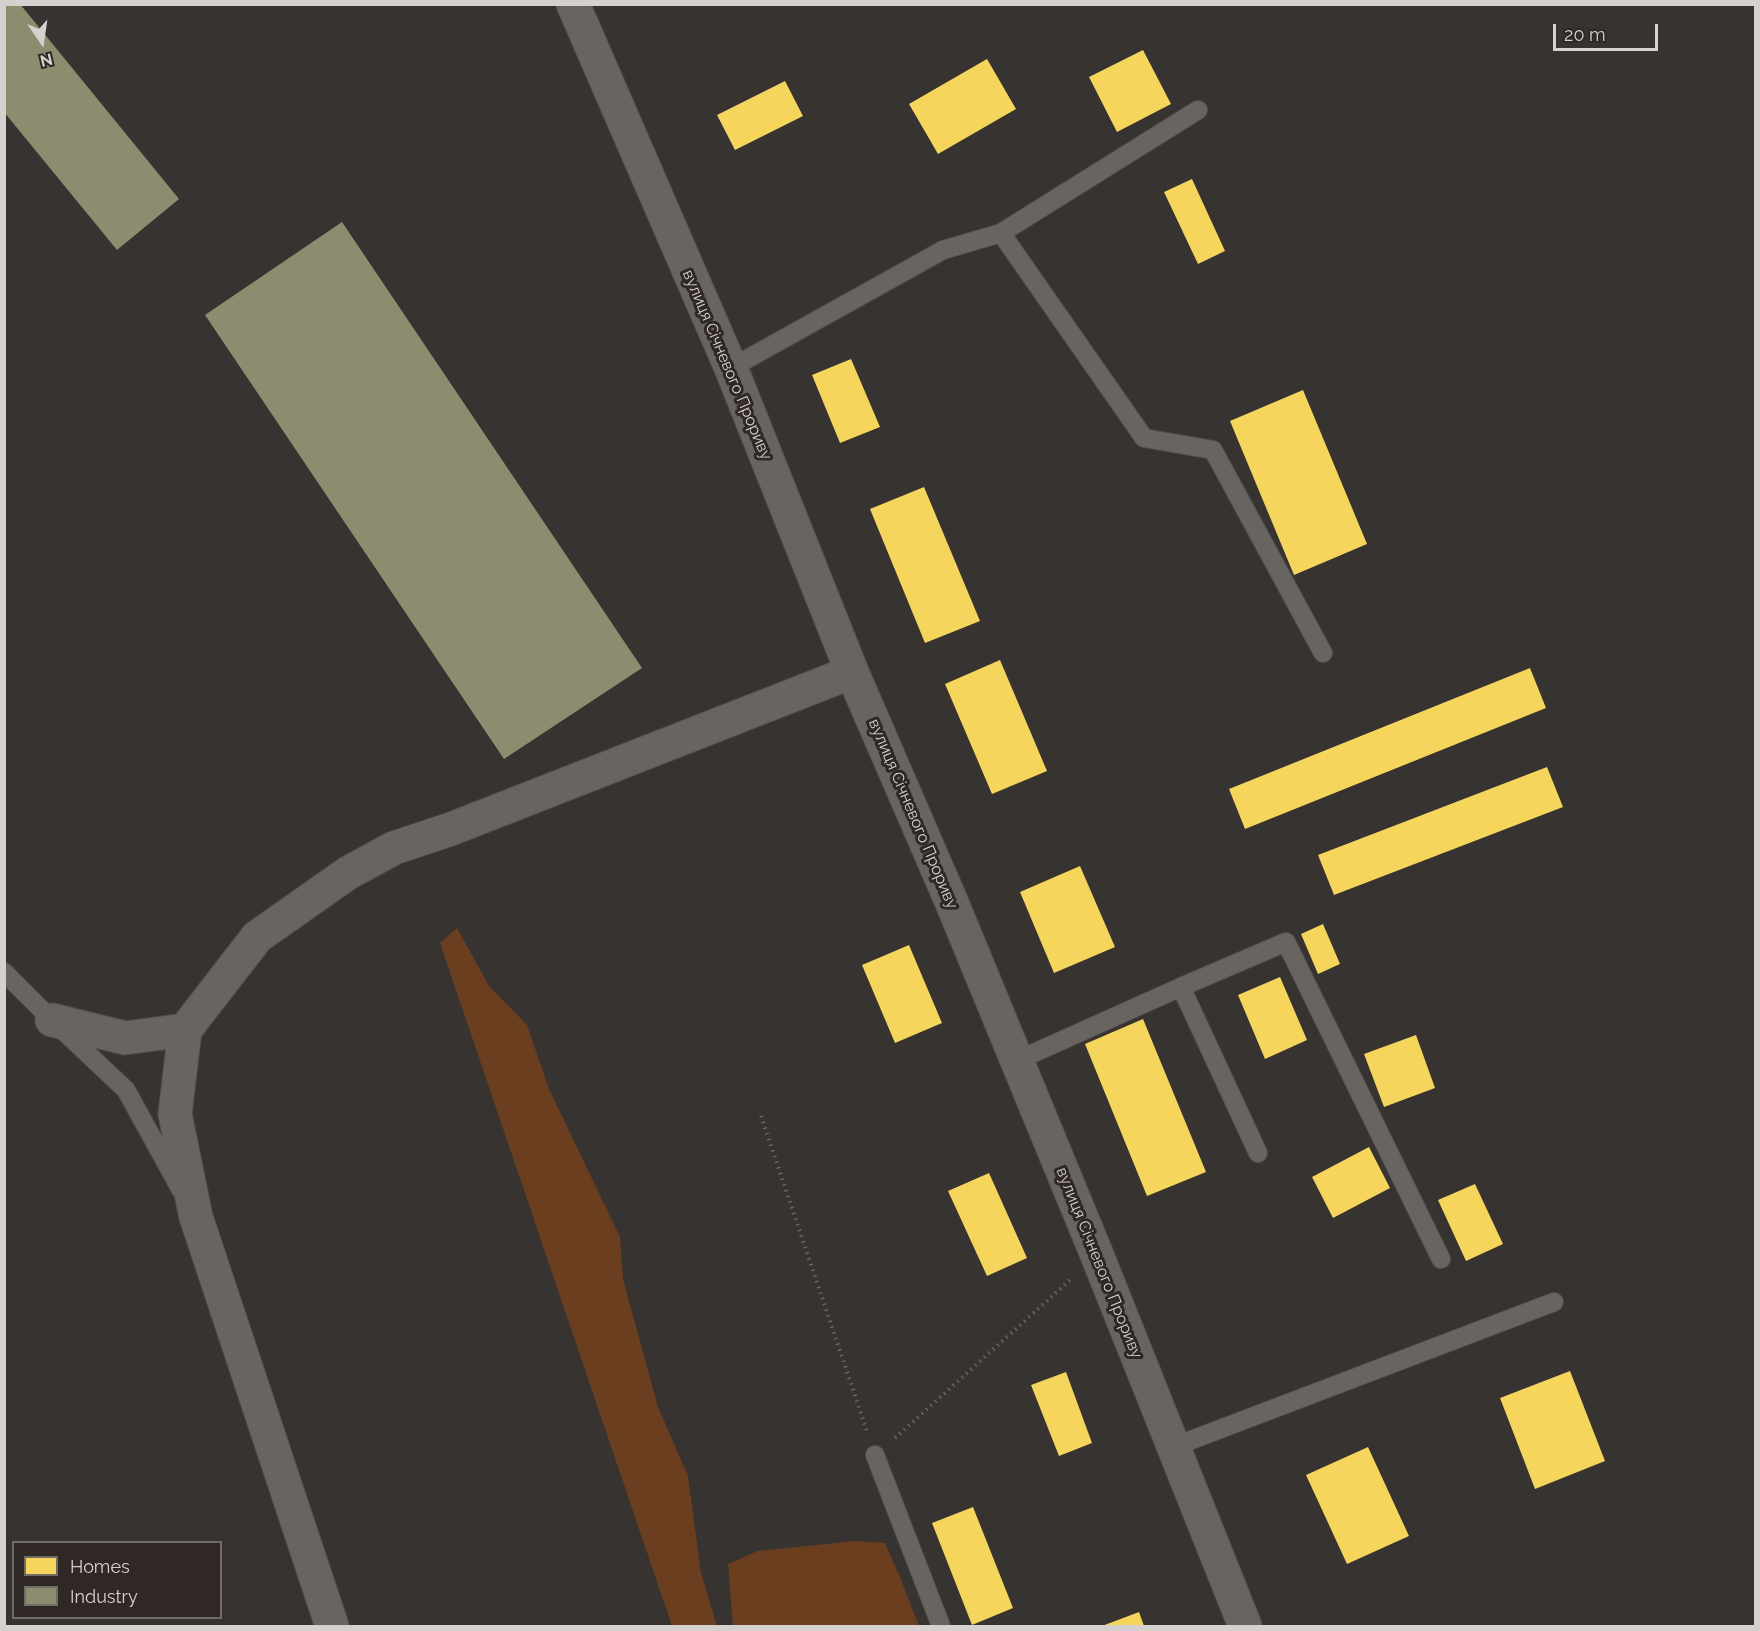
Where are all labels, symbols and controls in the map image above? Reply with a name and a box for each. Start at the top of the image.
north arrow [12,12,72,72]
scale bar [1556,12,1661,50]
text: 20 m [1564,24,1606,45]
text: N [38,49,54,71]
street label: вулиця Січневого Прориву [678,267,776,463]
street label: вулиця Січневого Прориву [864,716,962,912]
street label: вулиця Січневого Прориву [1052,1165,1146,1361]
legend [12,1541,222,1619]
text: Homes [70,1556,130,1577]
text: Industry [70,1586,138,1607]

